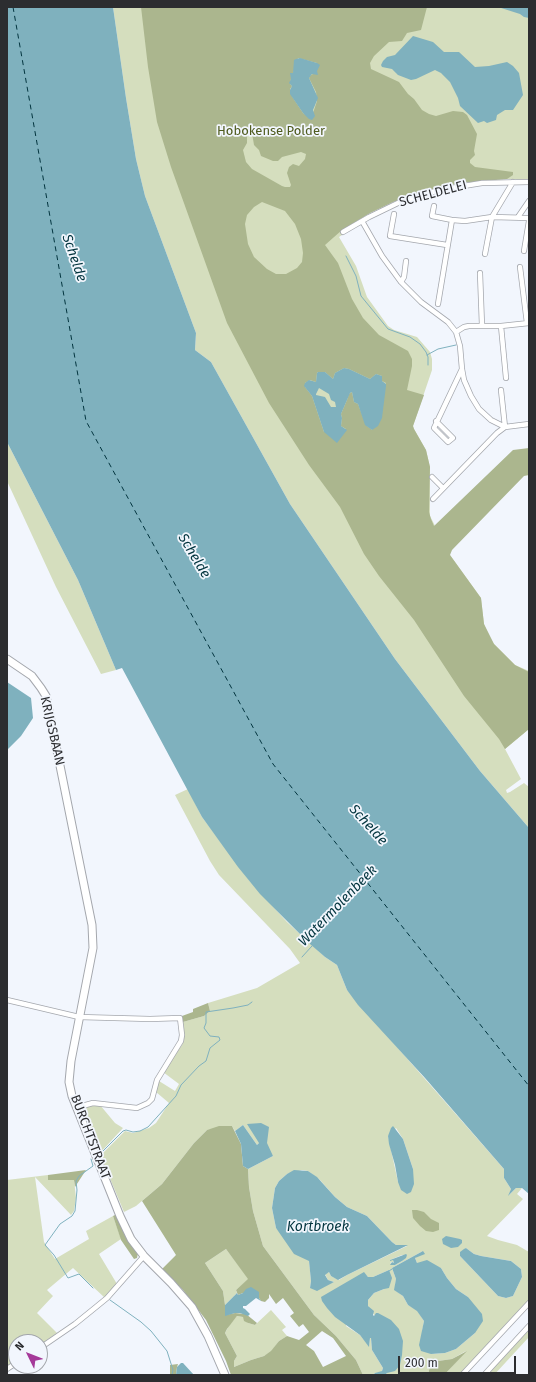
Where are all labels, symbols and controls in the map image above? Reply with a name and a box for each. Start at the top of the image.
park label: Hobokense Polder [217,123,325,139]
street label: SCHELDELEI [398,178,468,210]
water label: Schelde [58,232,90,284]
water label: Schelde [174,531,214,581]
street label: KRIJGSBAAN [37,695,67,767]
water label: Schelde [345,801,391,849]
water label: Watermolenbeek [295,862,381,950]
street label: BURCHTSTRAAT [67,1093,113,1181]
water label: Kortbroek [287,1219,349,1235]
north arrow [8,1334,48,1374]
text: N [12,1339,27,1353]
scale bar [400,1348,518,1374]
text: 200 m [405,1356,438,1370]

